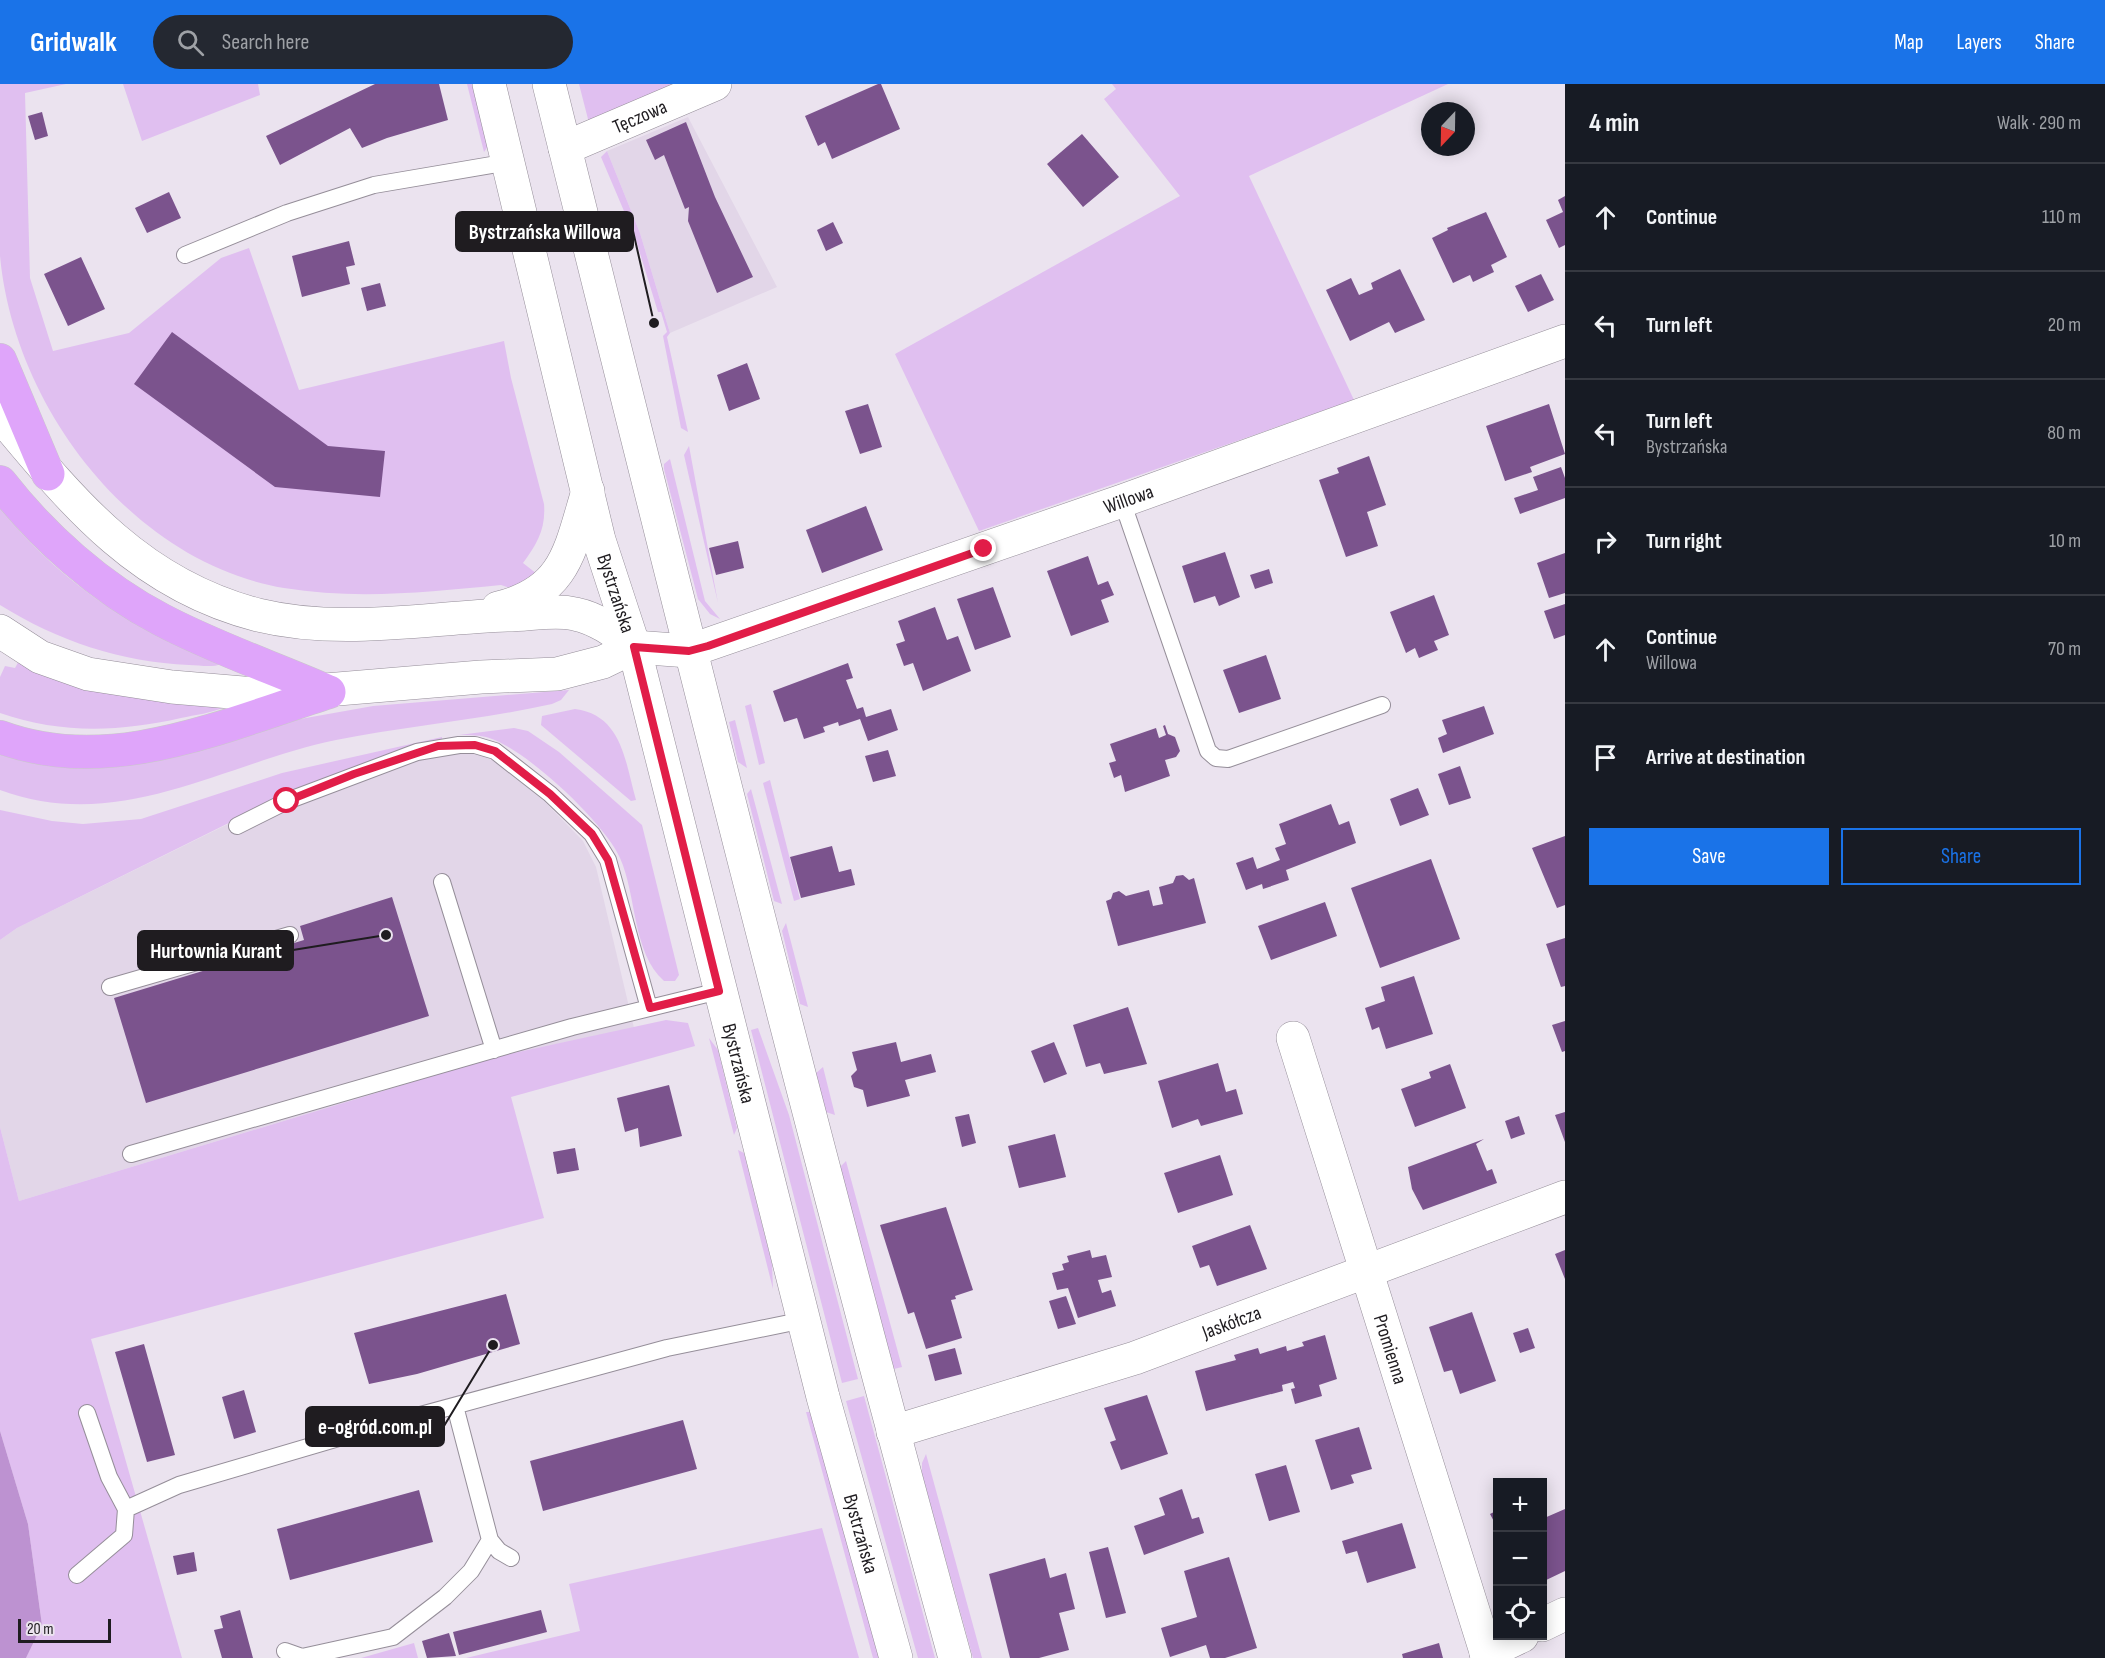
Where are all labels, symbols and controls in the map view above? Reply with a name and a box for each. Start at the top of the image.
search box [153,15,573,69]
text: Gridwalk [30,26,117,59]
icon: search [174,26,207,59]
text: Search here [222,29,309,56]
text: Map [1894,30,1923,55]
text: Layers [1956,30,2002,55]
text: Share [2035,30,2075,55]
street label: Tęczowa [609,95,671,139]
north arrow [1421,102,1475,156]
text: 4 min [1589,108,1639,139]
text: Walk · 290 m [1997,111,2081,135]
icon: ahead [1589,201,1622,234]
text: Continue [1646,204,1717,231]
text: 110 m [2042,205,2081,229]
callout: Bystrzańska Willowa [456,212,633,251]
text: Bystrzańska Willowa [469,220,621,245]
icon: left [1589,309,1622,342]
text: Turn left [1646,312,1712,339]
text: 20 m [2048,313,2081,337]
text: Turn left [1646,408,1712,435]
icon: left [1589,417,1622,450]
text: 80 m [2047,421,2081,445]
text: Bystrzańska [1646,435,1727,459]
street label: Willowa [1101,480,1157,519]
icon: right [1589,525,1622,558]
text: Turn right [1646,528,1722,555]
text: 10 m [2049,529,2081,553]
route end [970,535,996,561]
street label: Bystrzańska [591,551,640,636]
text: Continue [1646,624,1717,651]
icon: ahead [1589,633,1622,666]
text: 70 m [2048,637,2081,661]
text: Willowa [1646,651,1697,675]
icon: arrive [1589,741,1622,774]
text: Arrive at destination [1646,744,1805,771]
route start [273,787,299,813]
button: Save [1589,828,1829,885]
button: Share [1841,828,2081,885]
callout: Hurtownia Kurant [138,931,293,970]
text: Hurtownia Kurant [150,939,282,964]
street label: Bystrzańska [716,1021,760,1106]
street label: Jaskółcza [1198,1301,1265,1345]
street label: Promienna [1368,1312,1412,1387]
callout: e-ogród.com.pl [306,1407,444,1446]
text: e-ogród.com.pl [318,1415,432,1440]
map controls [1493,1478,1547,1640]
button: + [1493,1478,1547,1532]
street label: Bystrzańska [838,1491,883,1576]
button: − [1493,1532,1547,1586]
button: locate [1493,1586,1547,1640]
scale bar [18,1616,111,1644]
text: 20 m [27,1620,54,1639]

